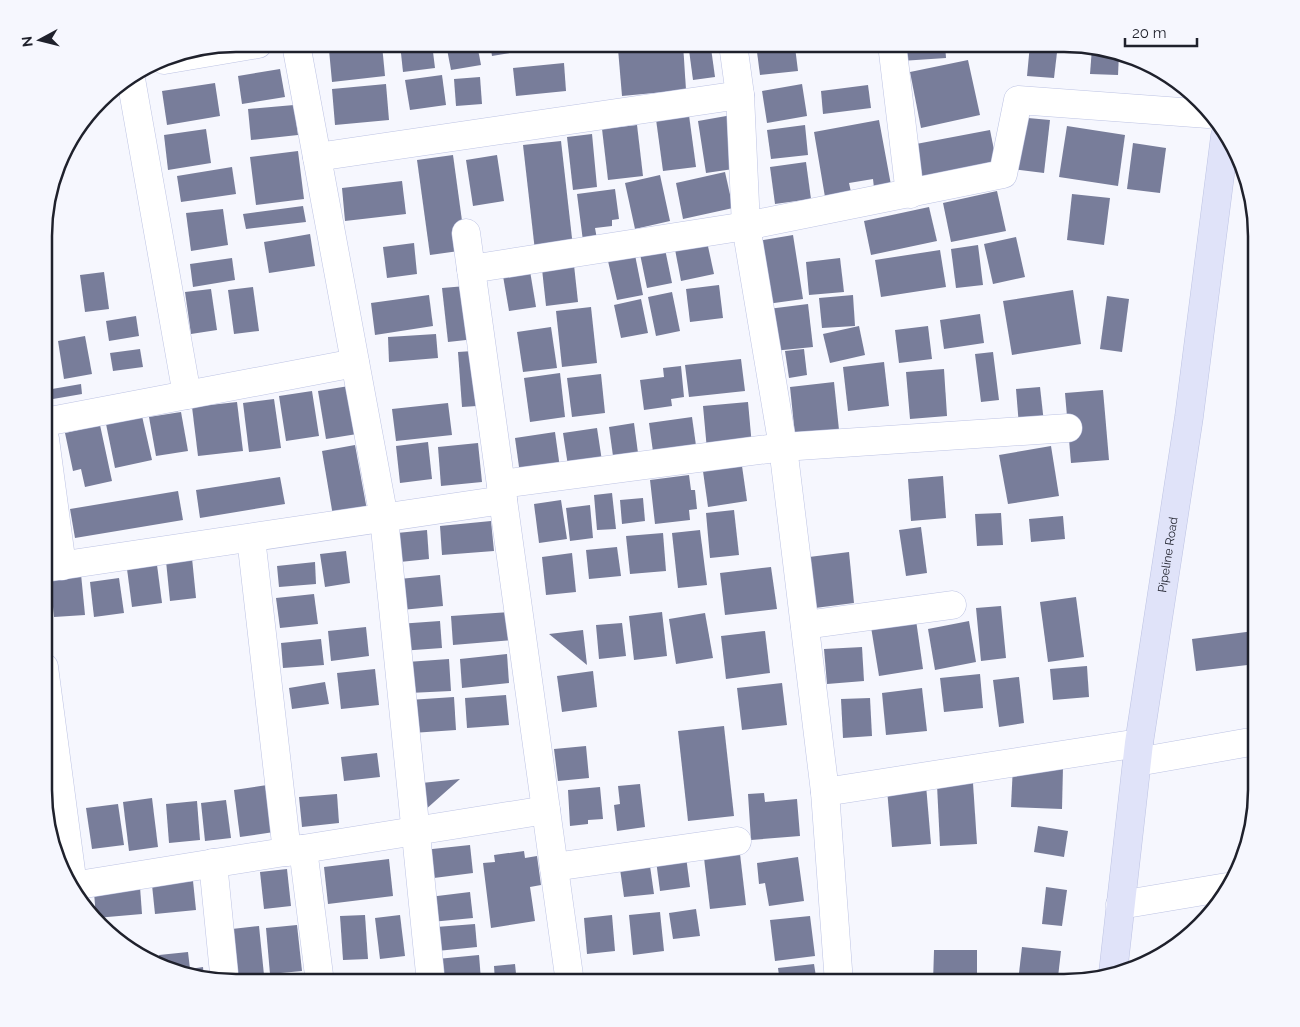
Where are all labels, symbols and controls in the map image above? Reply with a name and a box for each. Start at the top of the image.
north arrow [15,15,65,65]
scale bar [1125,15,1198,47]
text: 20 m [1132,24,1167,42]
text: N [19,35,36,48]
street label: Pipeline Road [1155,516,1181,593]

